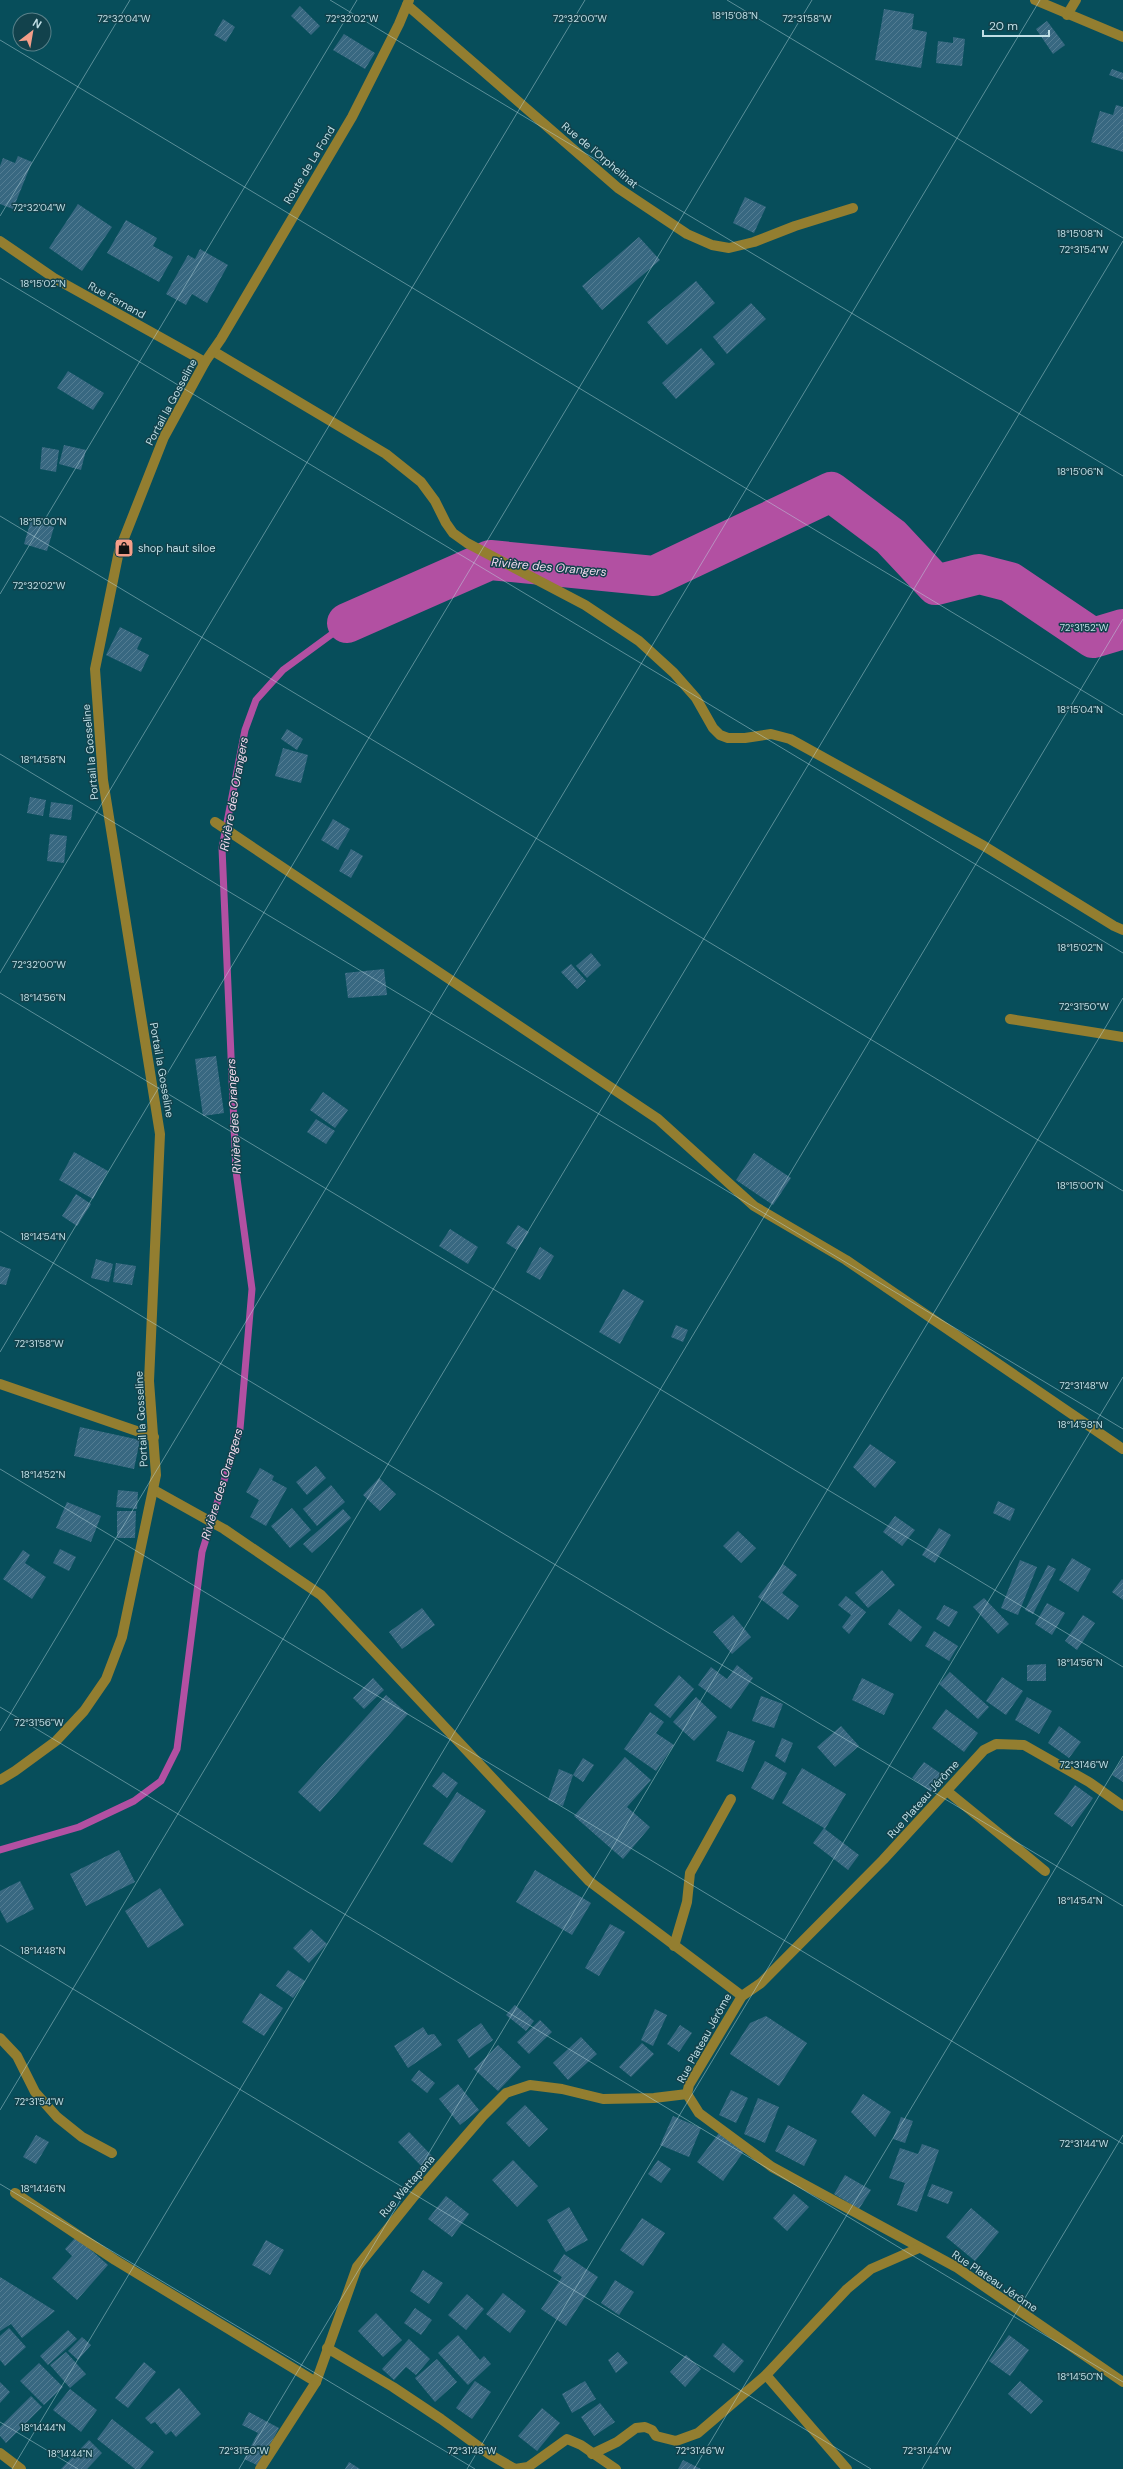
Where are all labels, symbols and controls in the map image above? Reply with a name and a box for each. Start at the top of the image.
text: 18°15'08"N [712,9,758,22]
north arrow [12,12,52,52]
text: 72°32'04"W [97,12,151,25]
text: 72°32'02"W [326,12,379,25]
text: 72°32'00"W [553,12,607,25]
text: 72°31'58"W [782,12,832,25]
scale bar [983,12,1049,38]
text: N [30,15,44,31]
text: 20 m [989,18,1018,34]
street label: Rue de l'Orphelinat [559,119,641,191]
street label: Route de La Fond [280,123,338,207]
text: 72°32'04"W [12,201,66,214]
text: 18°15'08"N [1057,227,1103,240]
text: 72°31'54"W [1059,243,1109,256]
text: 18°15'02"N [20,277,66,290]
street label: Rue Fernand [86,278,148,322]
street label: Portail la Gosseline [142,356,200,448]
text: 18°15'06"N [1057,465,1103,478]
text: 18°15'00"N [20,515,66,528]
shop icon: shop haut siloe [113,537,135,559]
place label: shop haut siloe [138,541,215,555]
water label: Rivière des Orangers [491,554,607,580]
text: 72°32'02"W [13,579,66,592]
text: 72°31'52"W [1060,621,1109,634]
text: 18°15'04"N [1057,703,1103,716]
street label: Portail la Gosseline [79,704,101,800]
water label: Rivière des Orangers [216,736,252,852]
text: 18°14'58"N [20,753,66,766]
text: 18°15'02"N [1057,941,1103,954]
text: 72°32'00"W [12,958,66,971]
text: 18°14'56"N [20,991,66,1004]
text: 72°31'50"W [1059,1000,1109,1013]
street label: Portail la Gosseline [147,1021,177,1119]
water label: Rivière des Orangers [223,1058,245,1174]
text: 18°15'00"N [1057,1179,1103,1192]
text: 18°14'54"N [20,1230,66,1243]
text: 72°31'58"W [14,1337,64,1350]
street label: Portail la Gosseline [131,1371,151,1467]
text: 72°31'48"W [1060,1379,1109,1392]
text: 18°14'58"N [1057,1418,1103,1431]
water label: Rivière des Orangers [197,1426,247,1542]
text: 18°14'52"N [21,1468,65,1481]
text: 18°14'56"N [1057,1656,1103,1669]
text: 72°31'56"W [14,1716,64,1729]
street label: Rue Plateau Jérôme [884,1757,962,1841]
text: 72°31'46"W [1059,1758,1109,1771]
text: 18°14'54"N [1057,1894,1103,1907]
text: 18°14'48"N [21,1944,66,1957]
street label: Rue Plateau Jérôme [674,1991,734,2085]
text: 72°31'54"W [14,2095,64,2108]
text: 72°31'44"W [1060,2137,1109,2150]
street label: Rue Wattapana [376,2152,438,2220]
text: 18°14'46"N [20,2182,66,2195]
street label: Rue Plateau Jérôme [949,2247,1041,2315]
text: 18°14'50"N [1057,2370,1103,2383]
text: 18°14'44"N [21,2421,66,2434]
text: 72°31'50"W [219,2444,269,2457]
text: 72°31'48"W [448,2444,497,2457]
text: 72°31'46"W [675,2444,725,2457]
text: 72°31'44"W [903,2444,952,2457]
text: 18°14'44"N [48,2447,93,2460]

